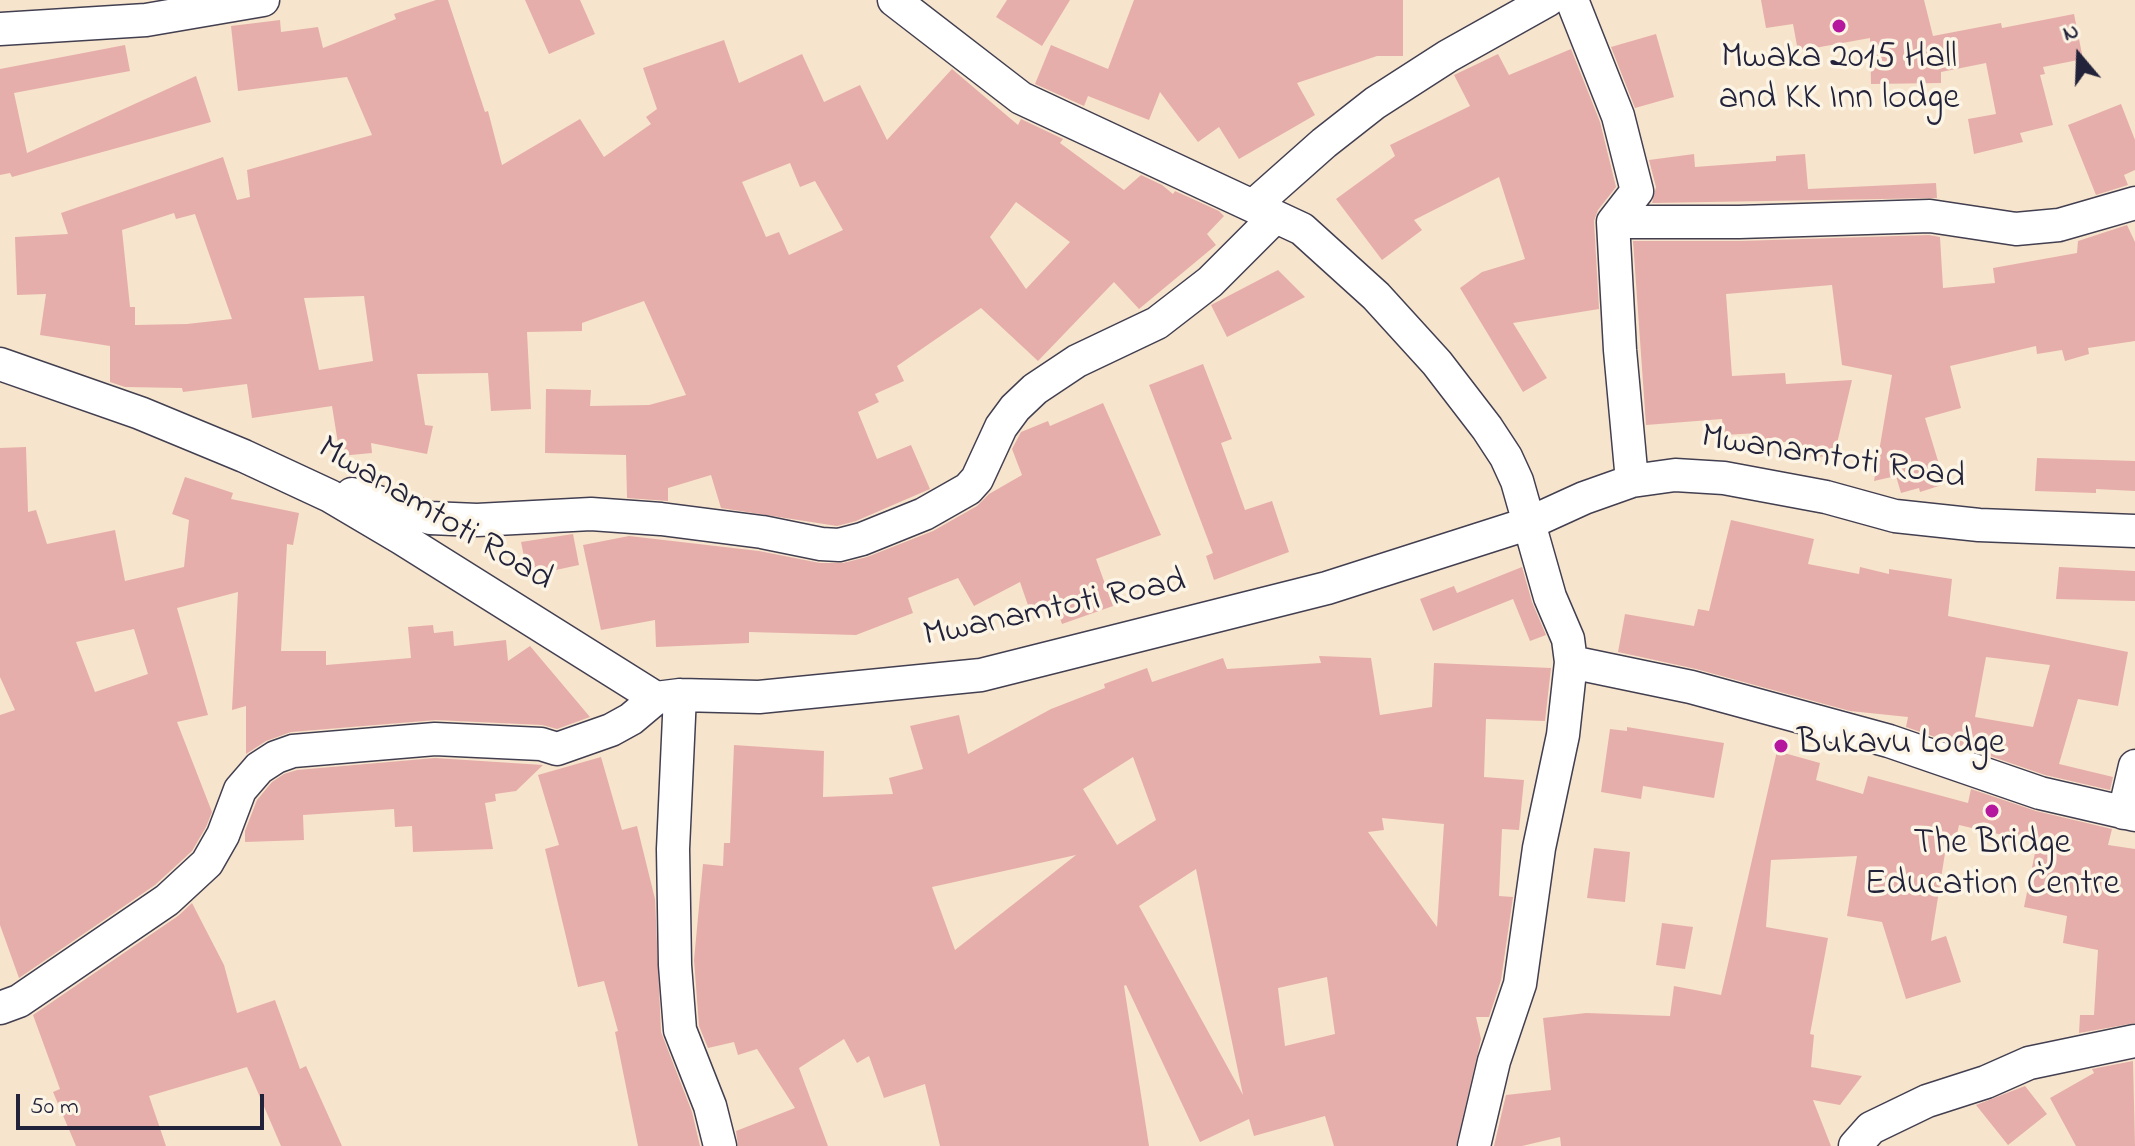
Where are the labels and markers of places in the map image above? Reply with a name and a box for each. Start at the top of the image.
marker: Mwaka 2015 Hall and KK Inn lodge [1830,17,1848,35]
place label: Mwaka 2015 Hall and KK Inn lodge [1719,38,1959,123]
place label: Bukavu Lodge [1797,724,2005,768]
marker: Bukavu Lodge [1772,737,1790,755]
marker: The Bridge Education Centre [1983,802,2001,820]
place label: The Bridge Education Centre [1864,824,2120,909]

